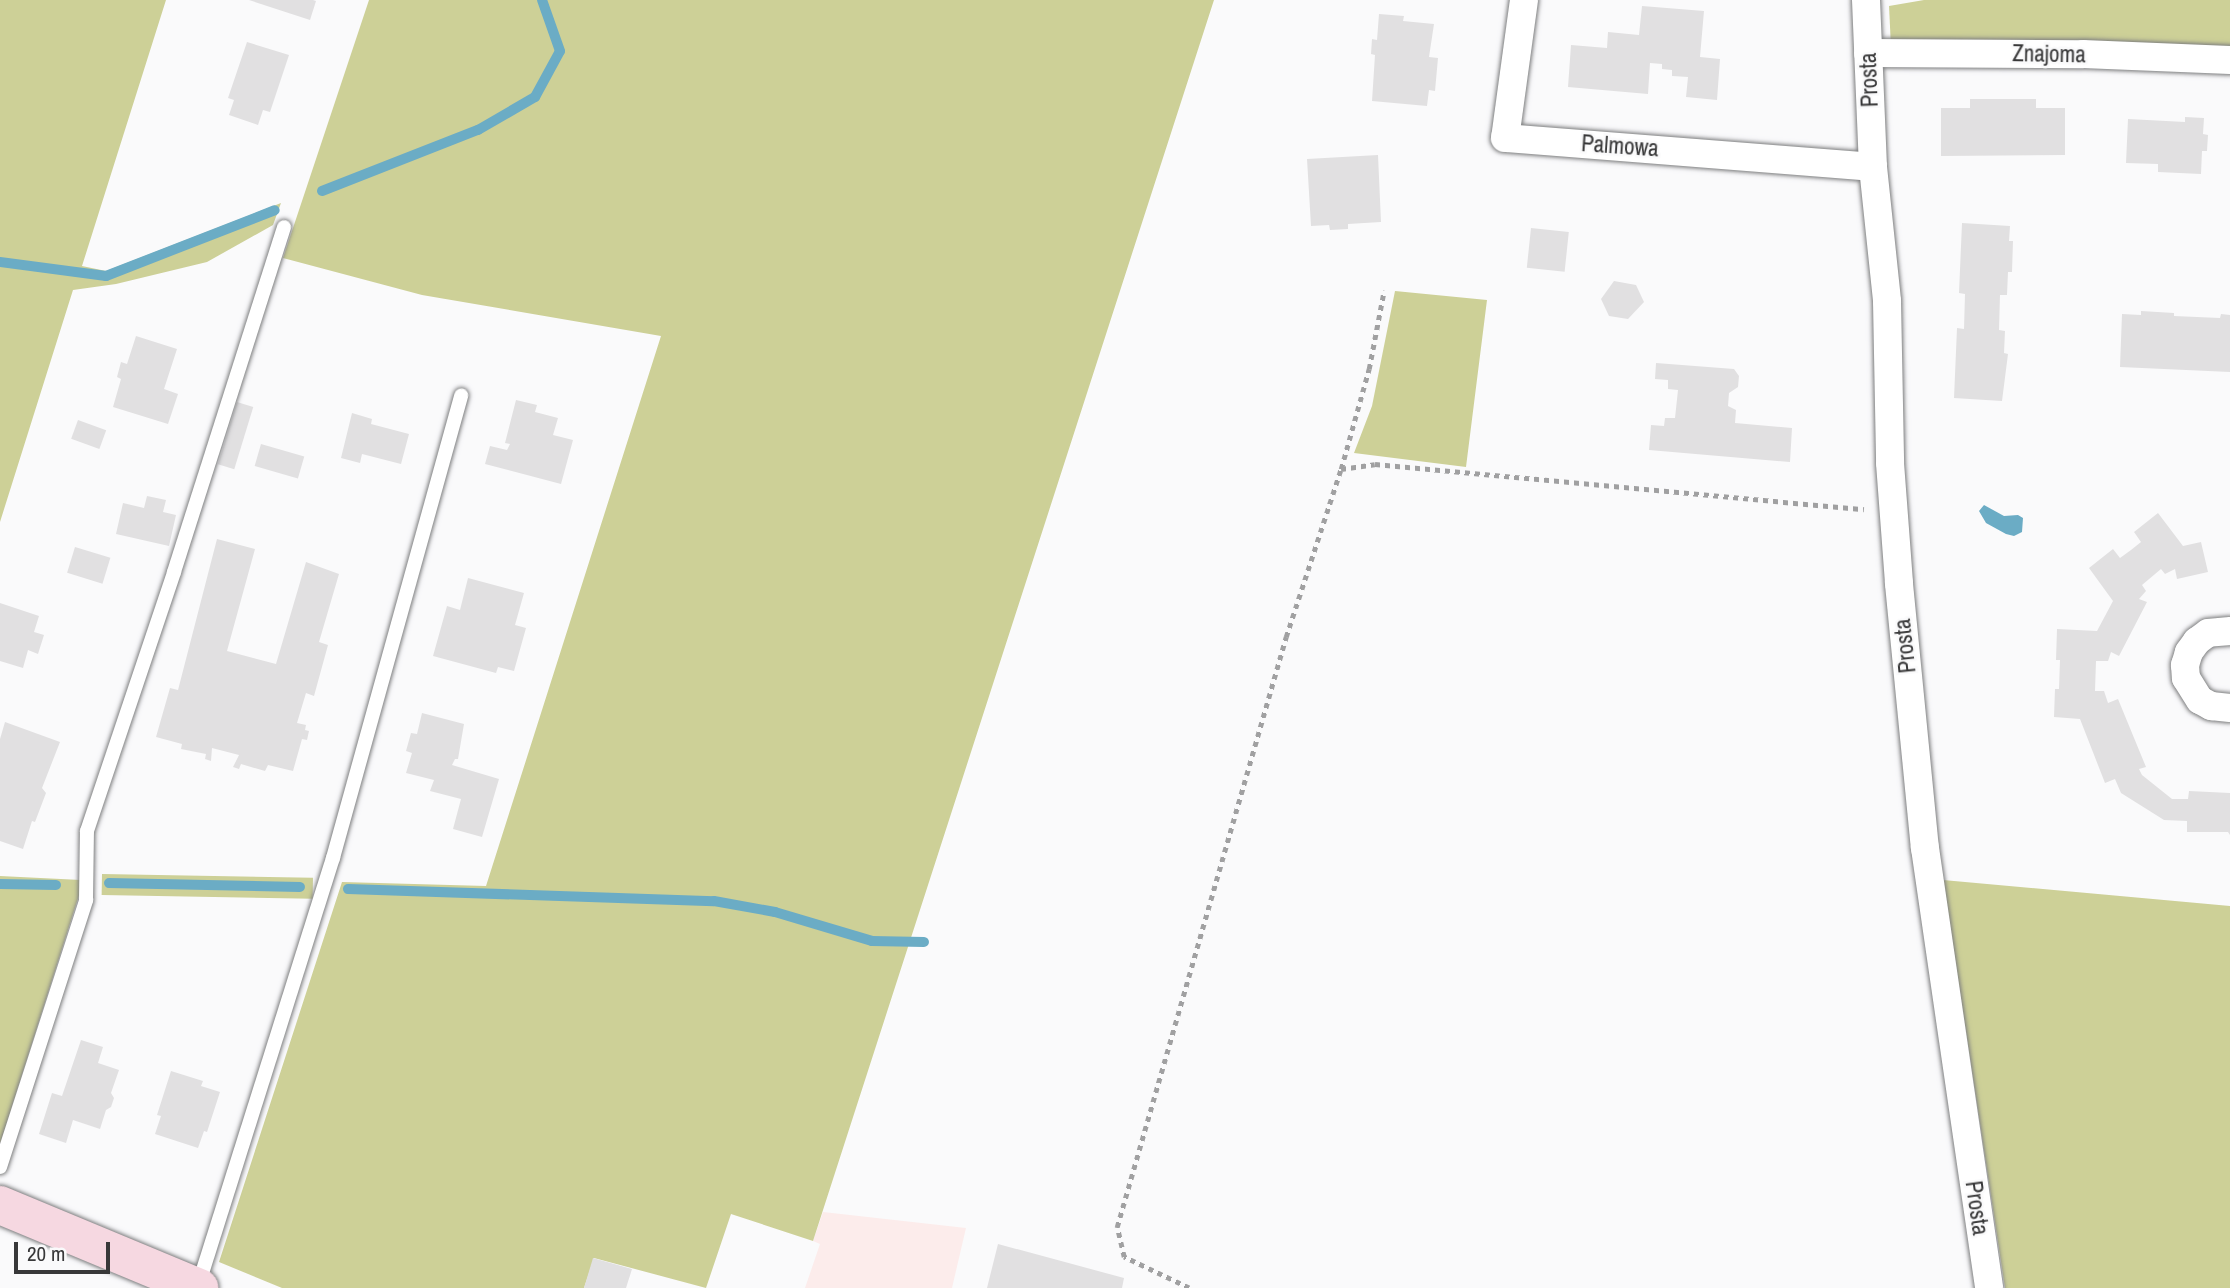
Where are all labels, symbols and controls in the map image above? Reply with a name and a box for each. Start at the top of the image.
street label: Znajoma [2012,40,2086,68]
street label: Prosta [1854,52,1884,108]
street label: Palmowa [1580,130,1660,162]
street label: Prosta [1888,617,1922,675]
street label: Prosta [1960,1179,1994,1237]
scale bar [18,1228,114,1272]
text: 20 m [27,1239,65,1268]

